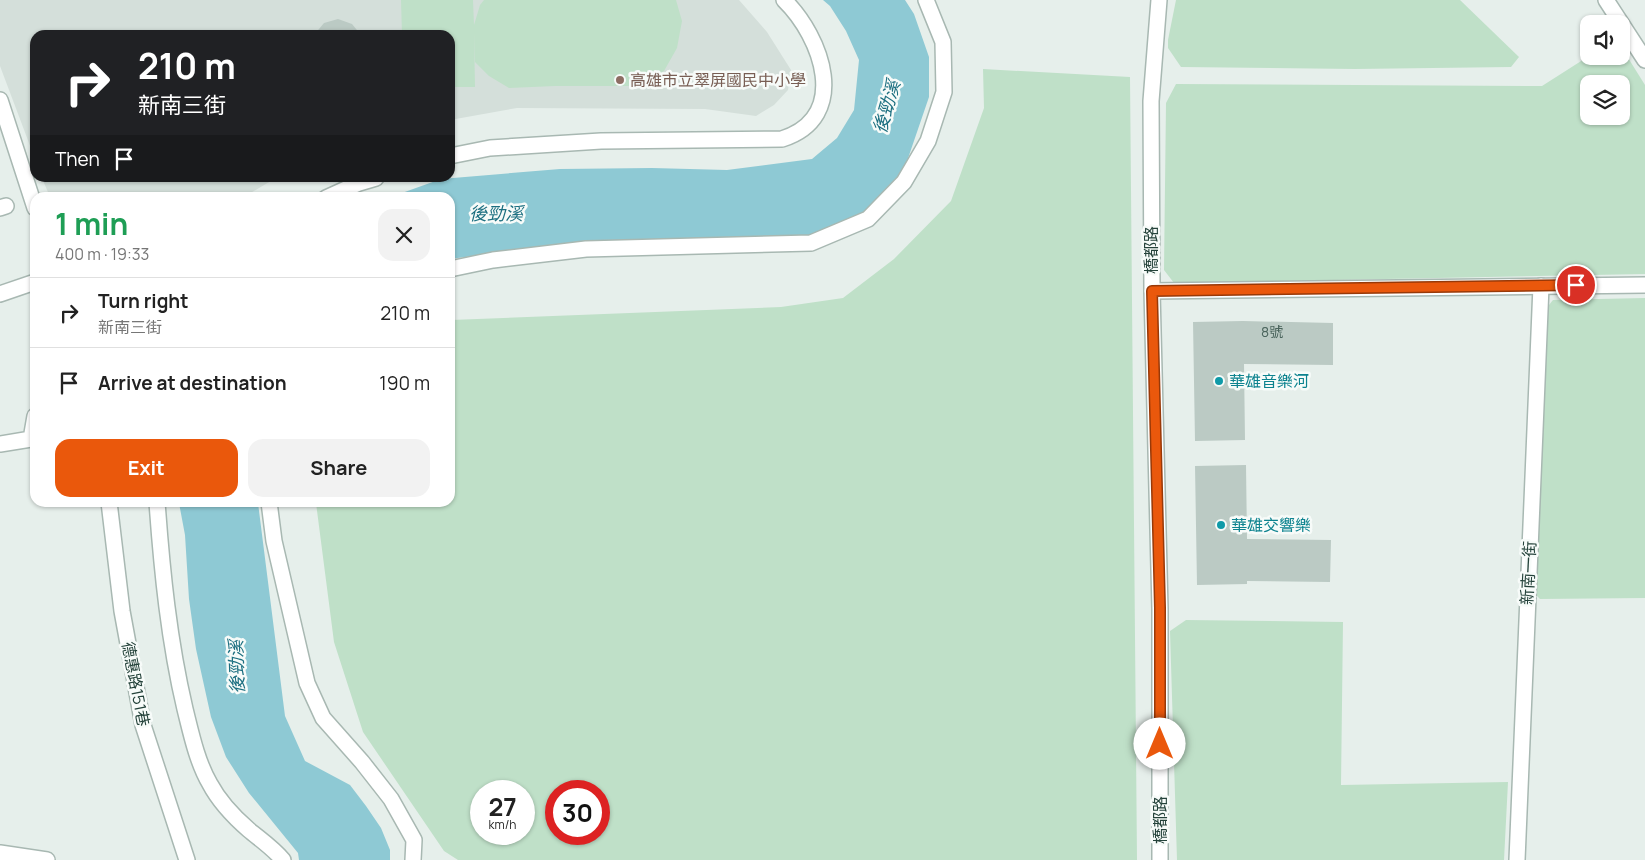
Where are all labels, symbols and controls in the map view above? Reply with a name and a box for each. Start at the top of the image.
map controls [1580,15,1630,125]
button: sound [1580,15,1630,65]
text: 210 m [138,42,236,90]
icon: right [55,50,120,115]
place label: 高雄市立翠屏國民中小學 [630,69,806,91]
marker: 高雄市立翠屏國民中小學 [614,74,626,86]
water label: 後勁溪 [867,75,906,136]
button: layers [1580,75,1630,125]
text: 新南三街 [138,90,226,120]
icon: arrive [110,145,138,173]
text: Then [55,146,100,172]
water label: 後勁溪 [469,201,526,225]
text: 1 min [55,203,128,244]
button: close [378,209,430,261]
street label: 橋都路 [1140,226,1162,274]
text: 400 m · 19:33 [55,243,149,265]
pin [1555,264,1597,306]
icon: arrive [1562,271,1590,299]
text: Turn right [98,288,188,314]
icon: right [55,299,83,327]
text: 210 m [380,300,430,326]
text: 新南三街 [98,316,162,338]
house number: 8號 [1261,322,1283,341]
icon: arrive [55,369,83,397]
text: Arrive at destination [98,370,287,396]
text: 190 m [379,370,430,396]
place label: 華雄音樂河 [1229,370,1309,392]
marker: 華雄音樂河 [1213,375,1225,387]
button: Exit [55,439,238,497]
button: Share [248,439,430,497]
place label: 華雄交響樂 [1231,514,1311,536]
marker: 華雄交響樂 [1215,519,1227,531]
street label: 新南一街 [1515,540,1541,606]
water label: 後勁溪 [223,637,249,694]
street label: 德惠路151巷 [117,640,155,728]
position arrow [1133,717,1185,769]
speed limit sign: 30 [545,780,610,845]
text: 27 [488,789,517,824]
street label: 橋都路 [1149,796,1171,844]
text: km/h [489,816,516,833]

